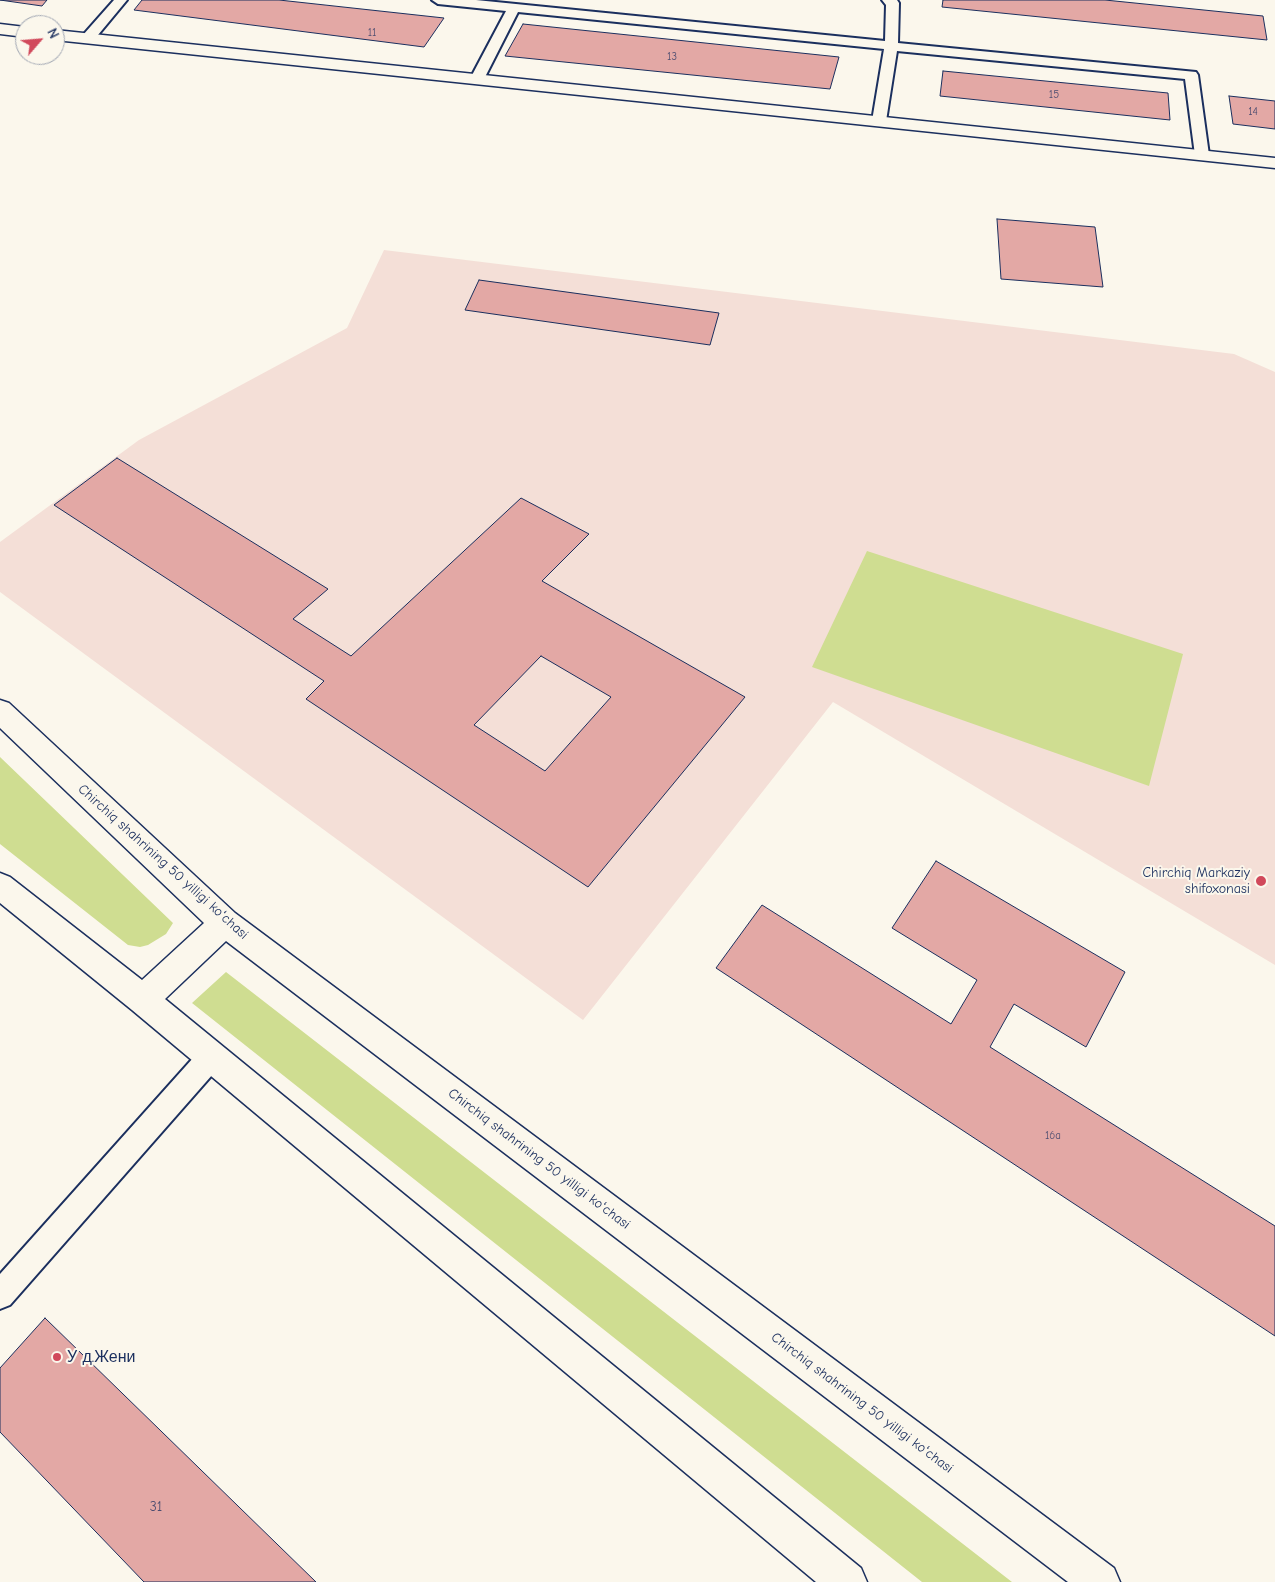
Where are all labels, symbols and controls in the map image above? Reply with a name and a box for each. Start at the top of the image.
north arrow [15,15,65,65]
text: N [43,25,63,41]
house number: 11 [368,26,376,40]
house number: 13 [667,50,677,64]
house number: 15 [1049,88,1059,102]
house number: 14 [1248,105,1258,119]
street label: Chirchiq shahrining 50 yilligi koʻchasi [74,781,252,943]
place label: Chirchiq Markaziy shifoxonasi [1142,865,1250,898]
marker: Chirchiq Markaziy shifoxonasi [1254,874,1268,888]
street label: Chirchiq shahrining 50 yilligi koʻchasi [445,1085,633,1233]
house number: 16a [1045,1129,1061,1143]
street label: Chirchiq shahrining 50 yilligi koʻchasi [768,1329,956,1477]
place label: У д.Жени [67,1347,136,1367]
marker: У д.Жени [51,1351,63,1363]
house number: 31 [150,1499,162,1515]

